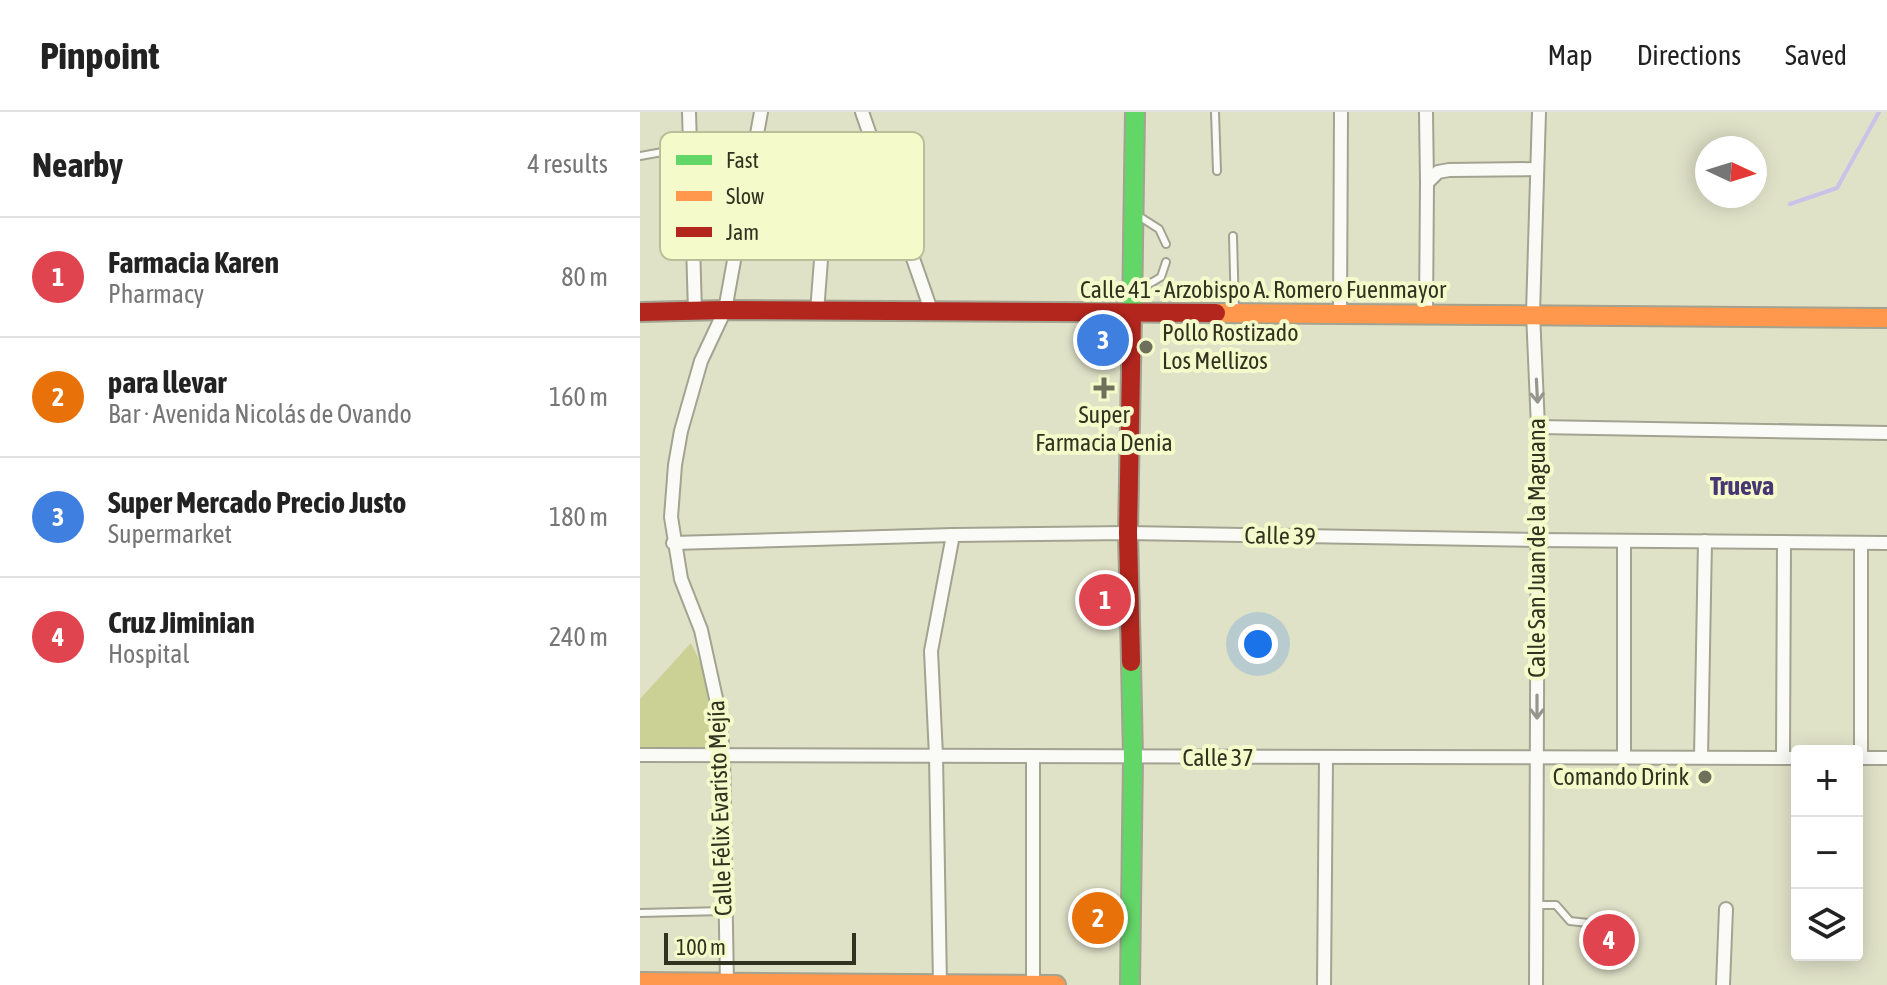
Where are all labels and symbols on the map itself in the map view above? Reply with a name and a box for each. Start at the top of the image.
legend [660,132,924,260]
north arrow [1695,136,1767,208]
text: Fast [726,147,759,173]
text: Slow [726,183,764,209]
text: Jam [726,219,759,245]
street label: Calle 41 - Arzobispo A. Romero Fuenmayor [1080,276,1447,303]
pin: 3 [1077,310,1129,370]
place label: Pollo Rostizado Los Mellizos [1162,319,1299,374]
marker: Pollo Rostizado Los Mellizos [1137,338,1155,356]
one-way arrow [1529,377,1544,404]
marker: Super Farmacia Denia [1095,379,1113,397]
place label: Super Farmacia Denia [1035,401,1173,456]
street label: Calle San Juan de la Maguana [1523,418,1550,678]
district label: Trueva [1710,471,1774,501]
street label: Calle 39 [1244,521,1316,550]
pin: 1 [1079,570,1131,630]
your location [1238,624,1278,664]
one-way arrow [1529,693,1545,720]
street label: Calle Félix Evaristo Mejía [702,700,737,916]
street label: Calle 37 [1182,744,1254,771]
place label: Comando Drink [1553,763,1689,790]
marker: Comando Drink [1696,768,1714,786]
pin: 2 [1072,888,1124,948]
pin: 4 [1583,910,1635,970]
scale bar [664,929,856,965]

